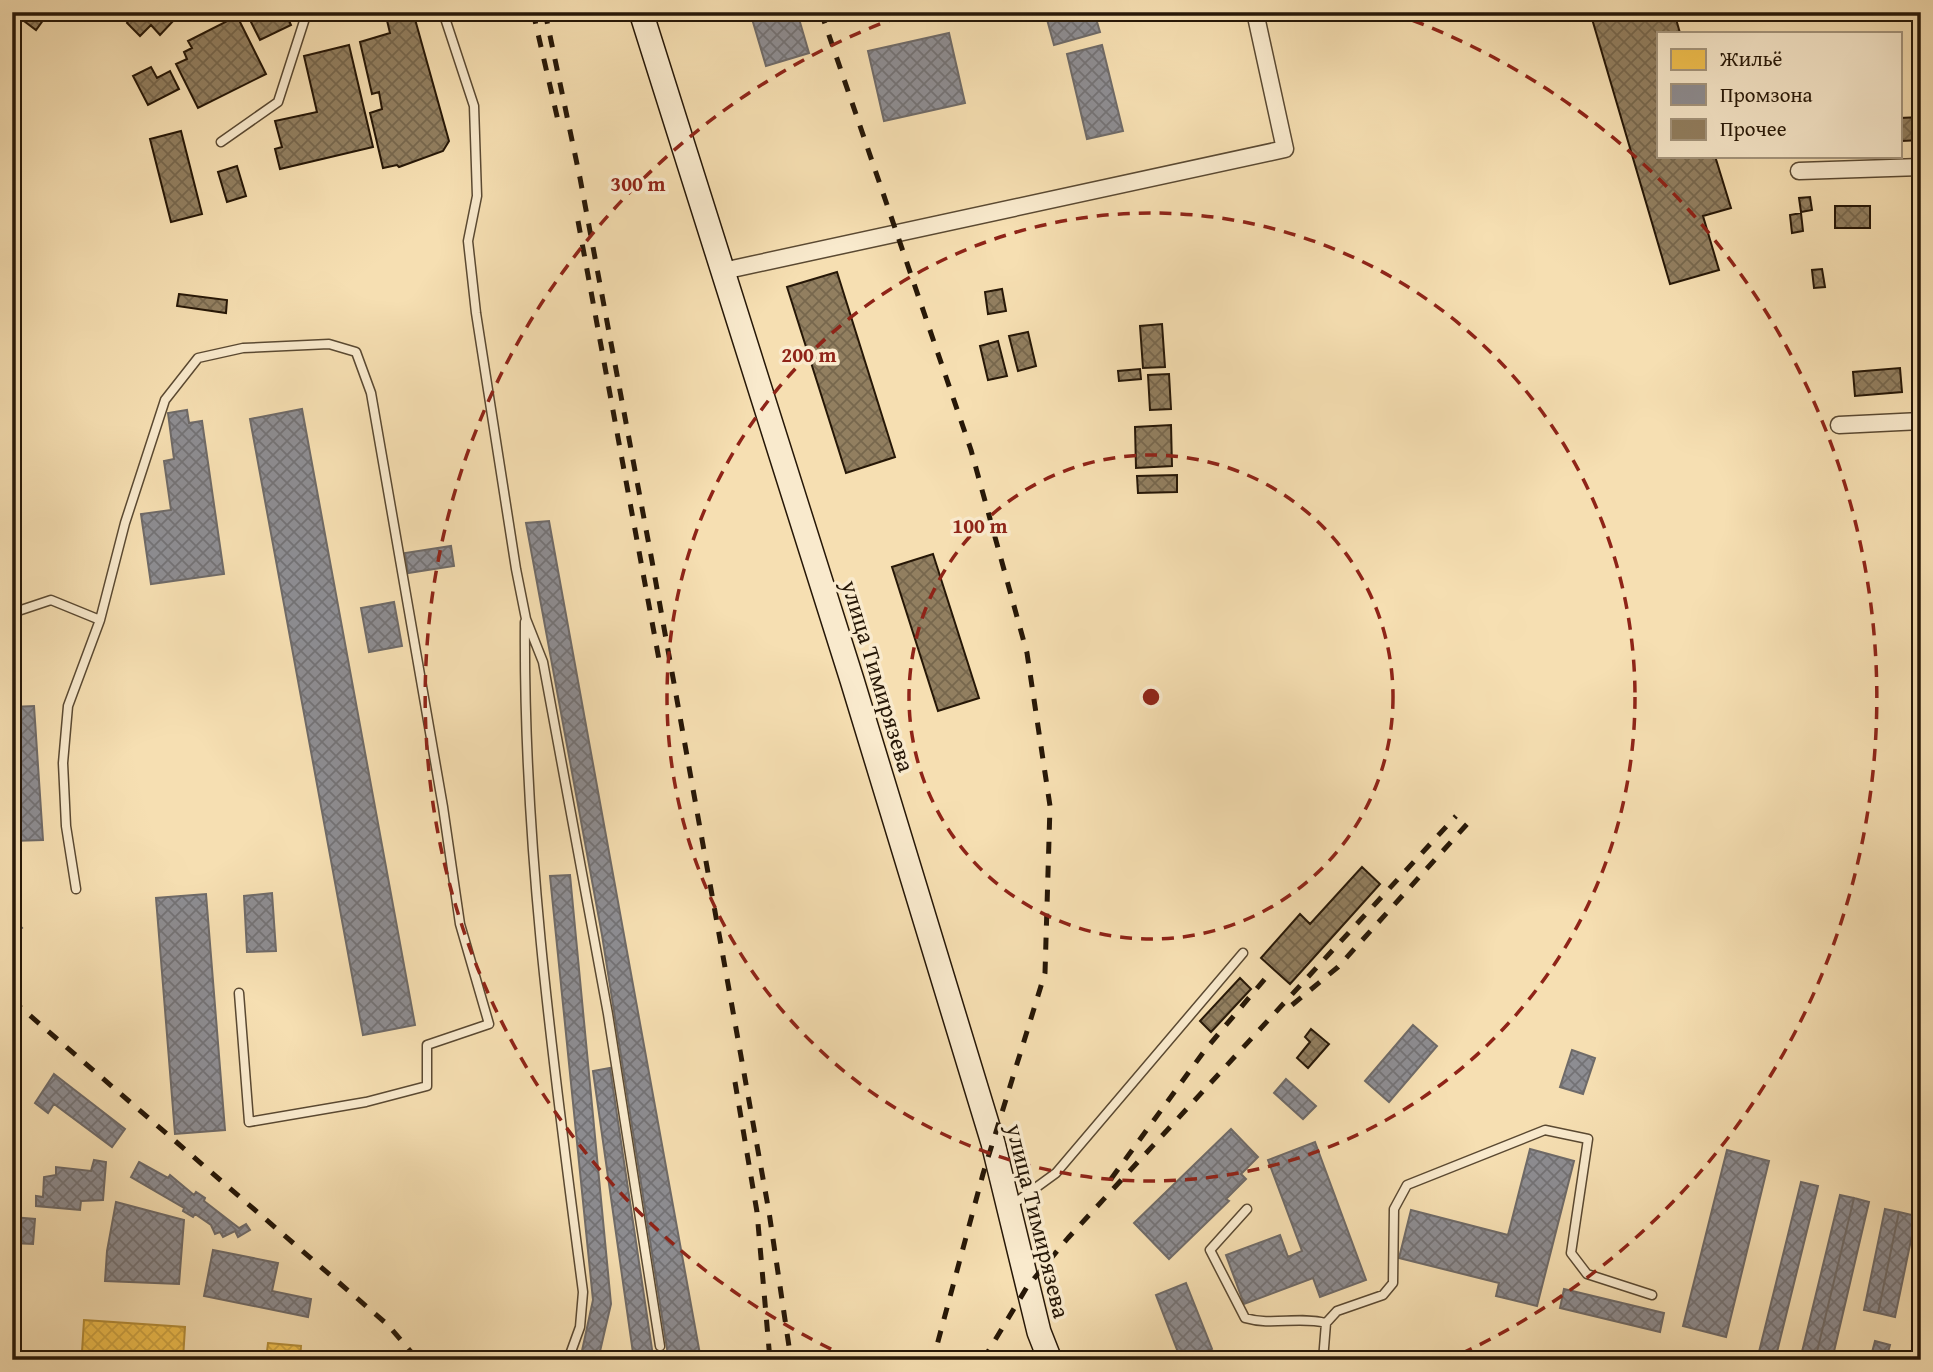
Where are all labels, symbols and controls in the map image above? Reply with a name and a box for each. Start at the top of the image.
legend [1657,32,1902,158]
text: Жильё [1719,43,1783,74]
text: Промзона [1720,79,1813,110]
text: Прочее [1720,113,1787,144]
text: 300 m [610,168,666,199]
text: 200 m [781,339,837,370]
text: 100 m [952,510,1008,541]
street label: улица Тимирязева [832,575,924,777]
centre of rings [1139,685,1163,709]
street label: улица Тимирязева [997,1119,1080,1322]

